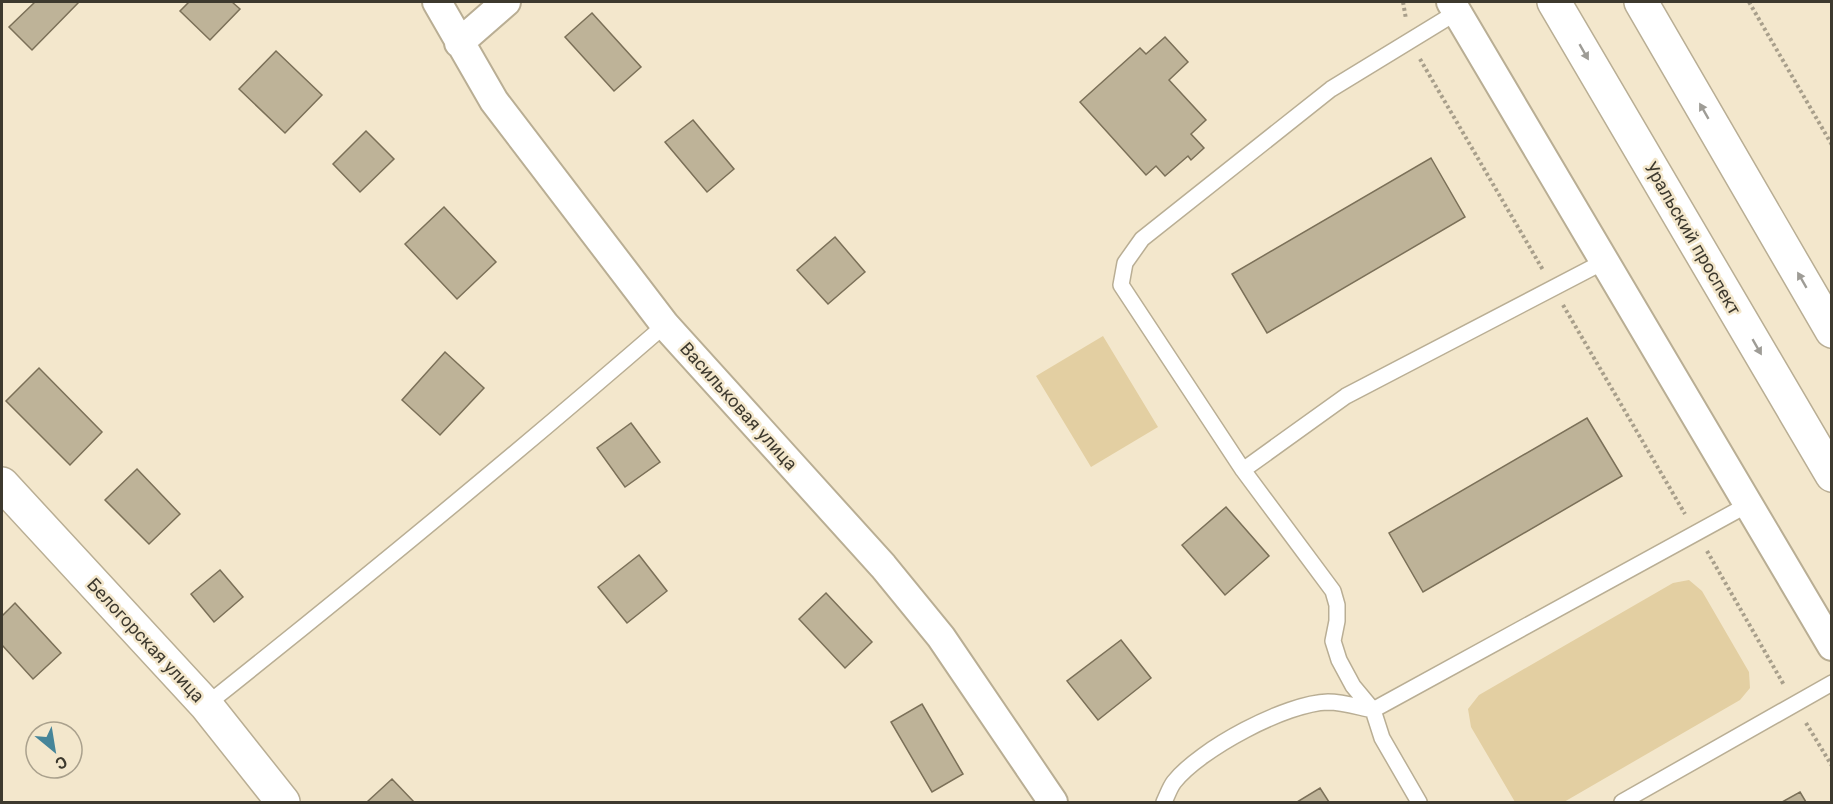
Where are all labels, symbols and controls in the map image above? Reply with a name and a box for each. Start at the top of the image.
one-way arrow [1579,44,1589,61]
one-way arrow [1700,103,1710,120]
street label: Уральский проспект [1641,158,1746,319]
one-way arrow [1797,271,1807,288]
street label: Васильковая улица [676,338,802,474]
one-way arrow [1751,339,1762,355]
street label: Белогорская улица [83,574,209,706]
north arrow [24,720,84,780]
text: С [52,752,71,773]

